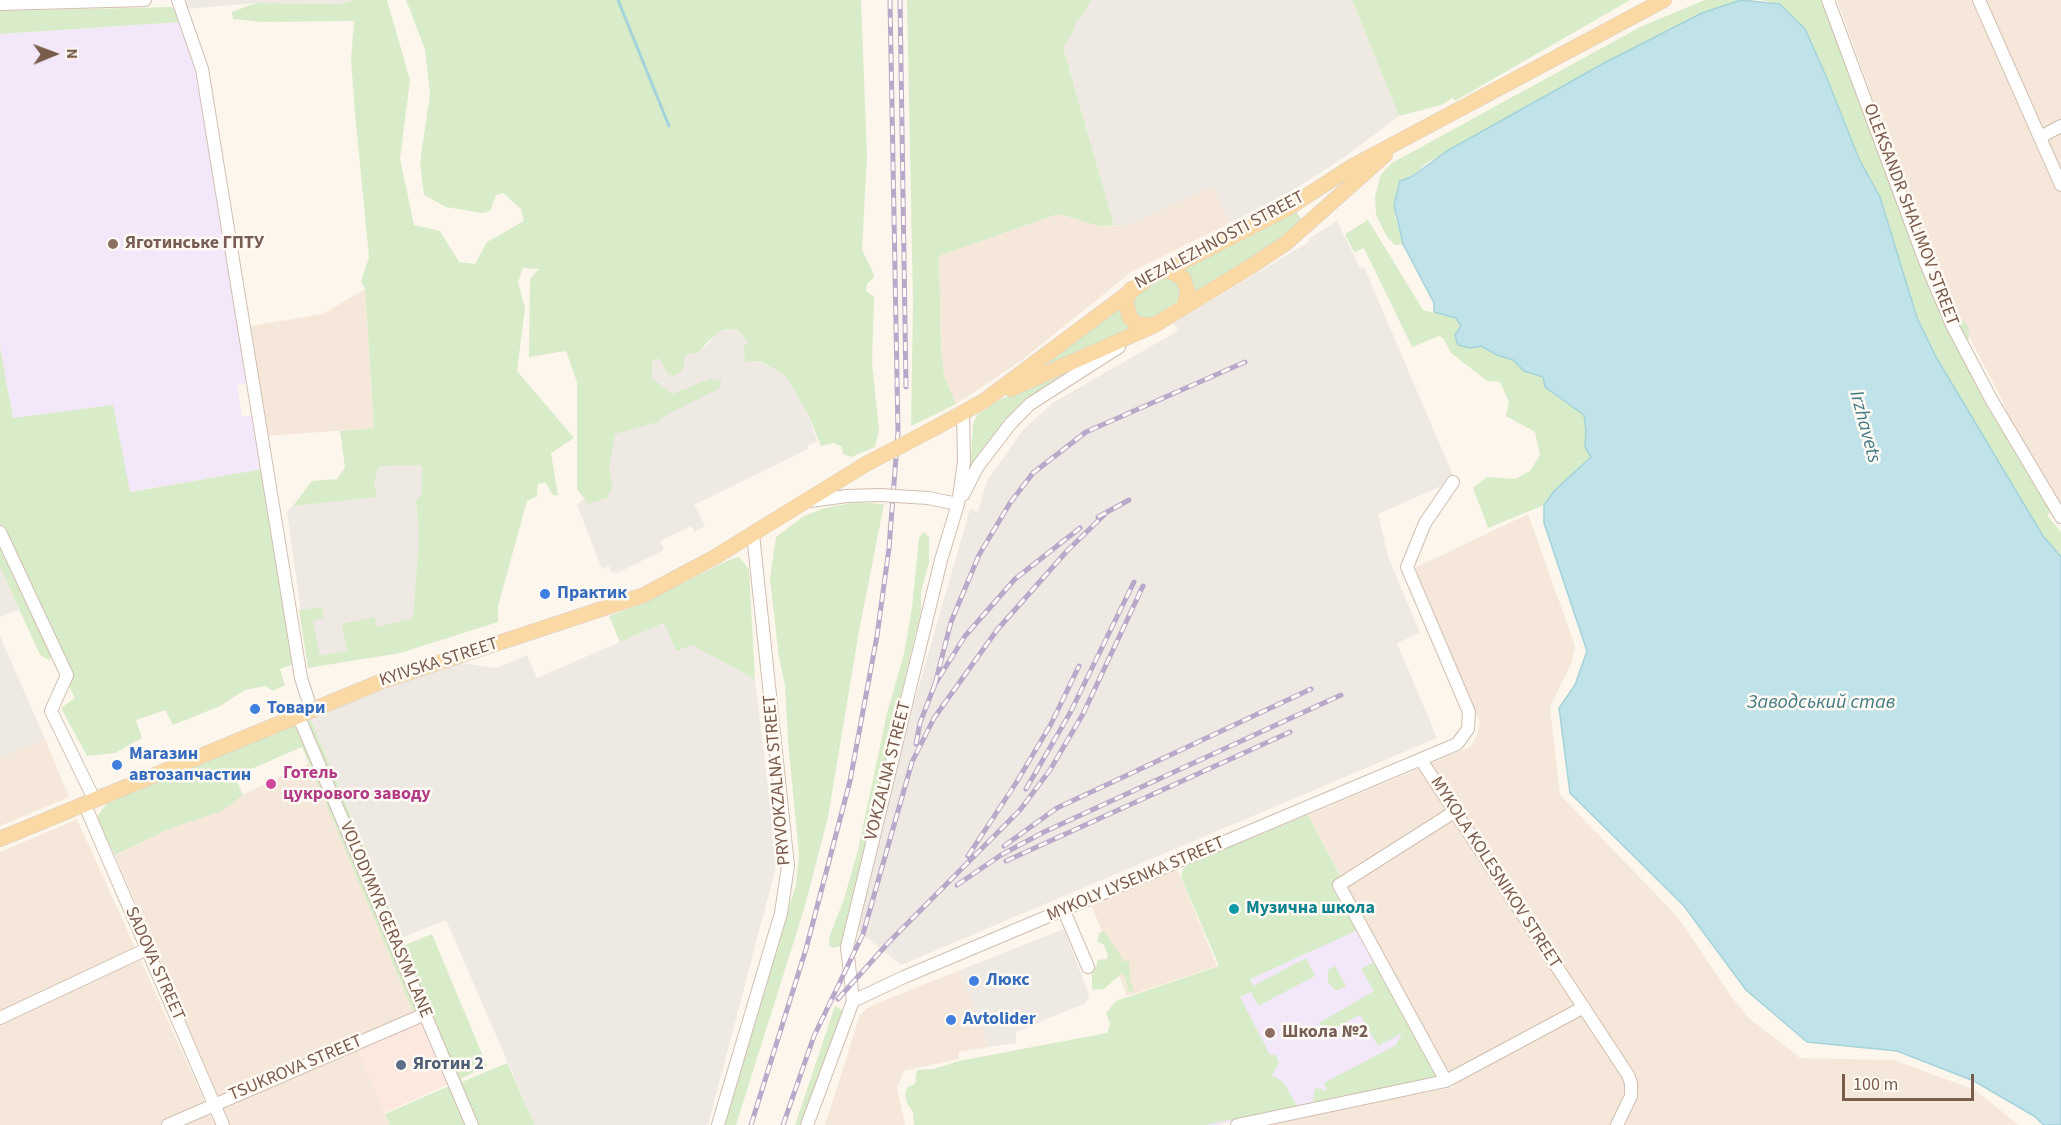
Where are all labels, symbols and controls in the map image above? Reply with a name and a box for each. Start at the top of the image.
north arrow [24,24,84,84]
text: N [61,48,83,59]
street label: OLEKSANDR SHALIMOV STREET [1858,101,1962,329]
street label: NEZALEZHNOSTI STREET [1132,187,1308,295]
place label: Яготинське ГПТУ [125,233,264,255]
marker: Яготинське ГПТУ [106,237,120,251]
water label: Irzhavets [1843,388,1885,466]
place label: Практик [557,583,627,605]
marker: Практик [538,587,552,601]
street label: KYIVSKA STREET [377,634,501,692]
water label: Заводський став [1747,692,1895,716]
street label: PRYVOKZALNA STREET [760,694,796,866]
place label: Товари [267,698,325,720]
street label: VOKZALNA STREET [861,699,917,843]
marker: Товари [248,702,262,716]
place label: Магазин автозапчастин [129,744,251,786]
marker: Магазин автозапчастин [110,758,124,772]
place label: Готель цукрового заводу [283,763,431,806]
street label: MYKOLA KOLESNIKOV STREET [1425,773,1565,973]
marker: Готель цукрового заводу [264,777,278,791]
street label: VOLODYMYR GERASYM LANE [334,819,436,1021]
street label: MYKOLY LYSENKA STREET [1044,833,1228,927]
place label: Музична школа [1246,898,1375,920]
marker: Музична школа [1227,902,1241,916]
street label: SADOVA STREET [119,904,189,1024]
place label: Люкс [986,970,1030,992]
marker: Люкс [967,974,981,988]
place label: Avtolider [963,1009,1036,1031]
marker: Avtolider [944,1013,958,1027]
place label: Школа №2 [1282,1022,1368,1044]
marker: Школа №2 [1263,1026,1277,1040]
street label: TSUKROVA STREET [226,1031,366,1107]
place label: Яготин 2 [413,1054,484,1076]
marker: Яготин 2 [394,1058,408,1072]
scale bar [1845,1062,1977,1100]
text: 100 m [1853,1072,1898,1097]

